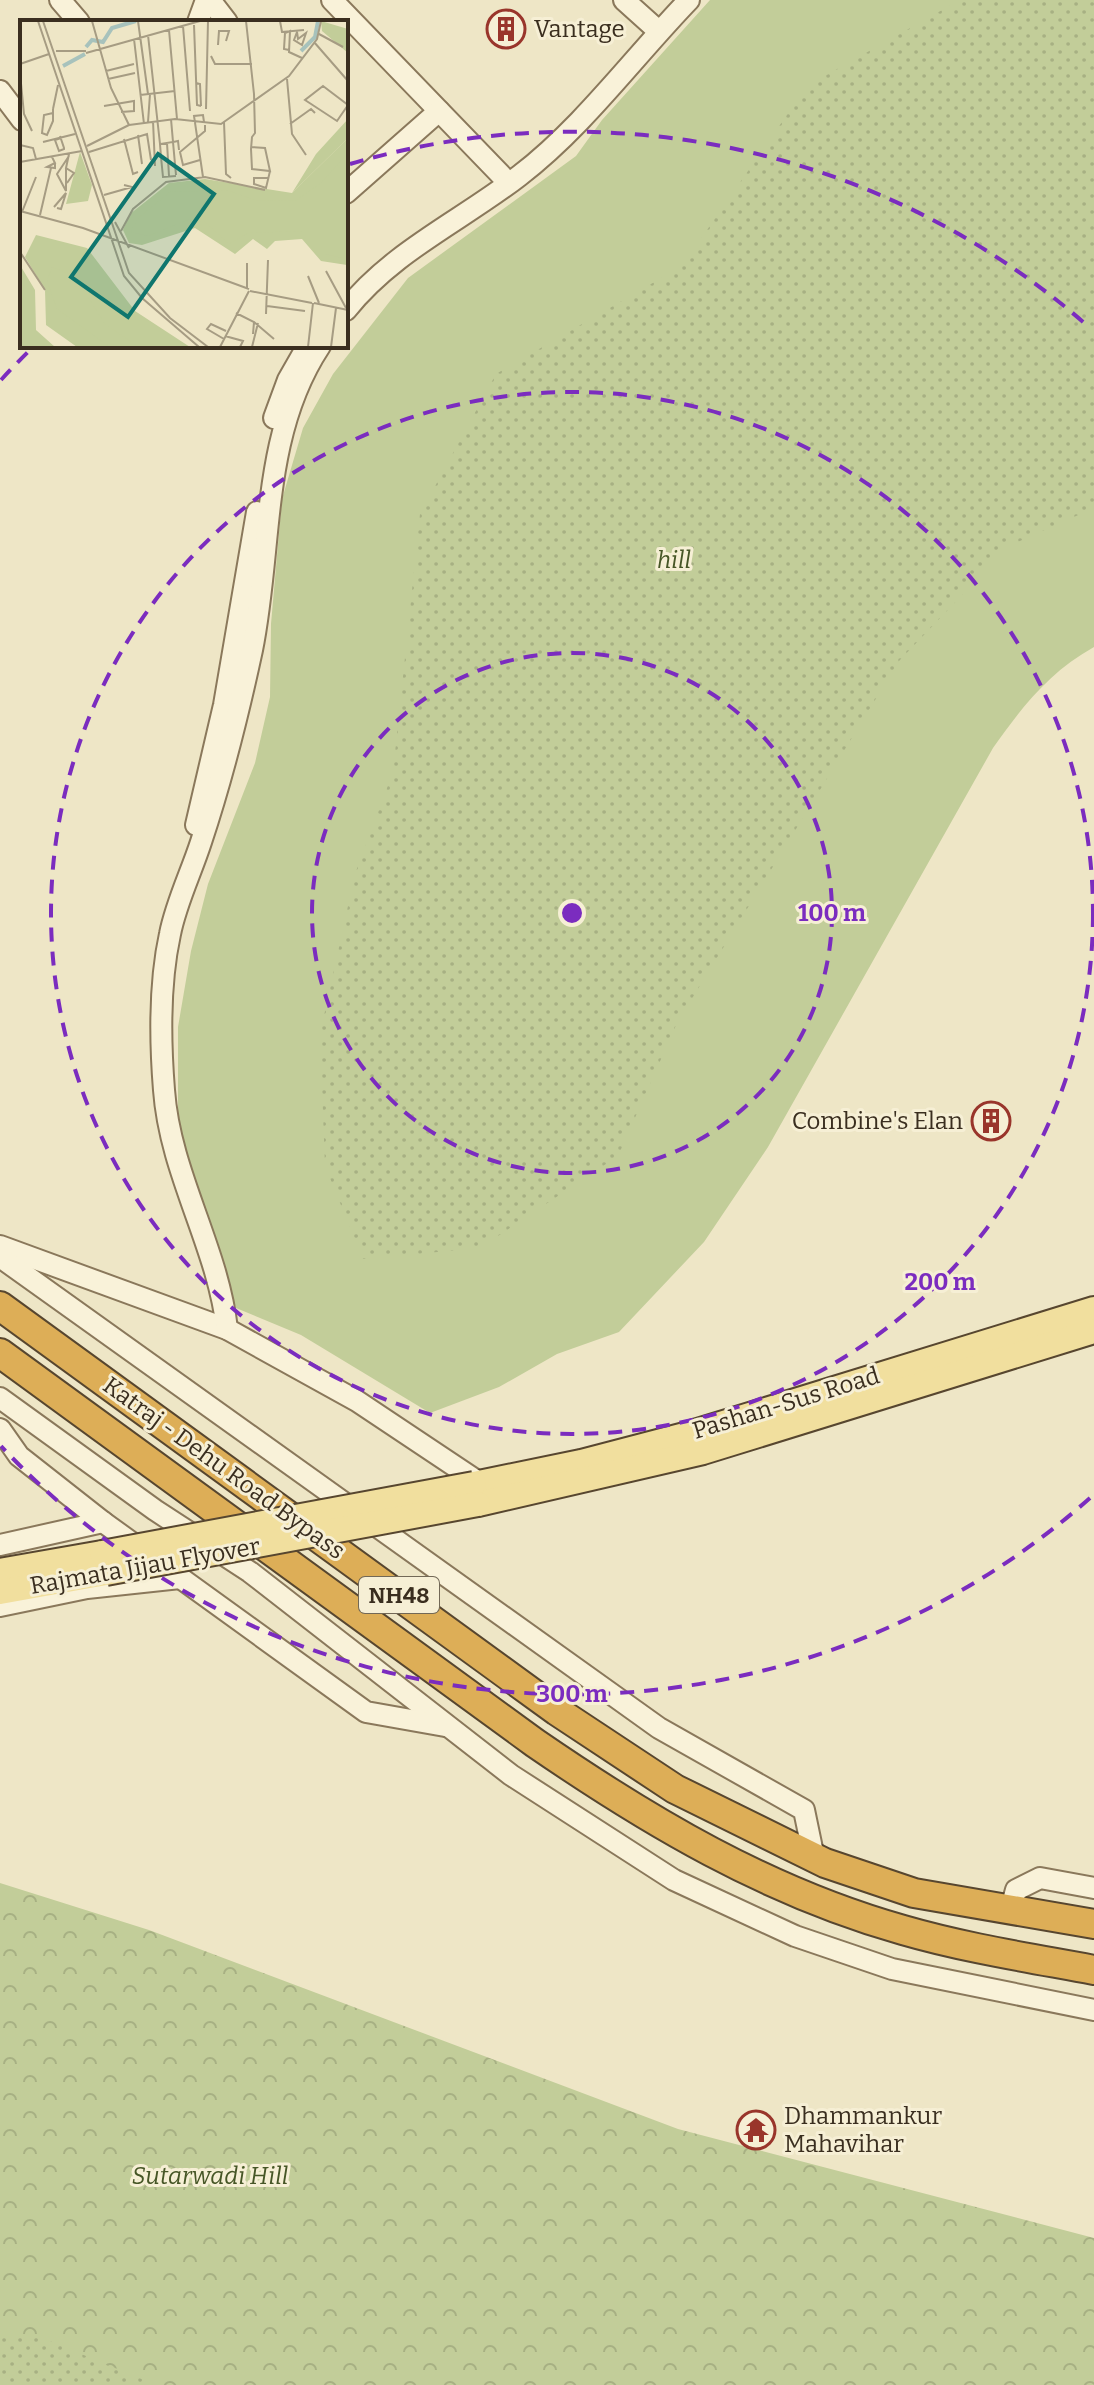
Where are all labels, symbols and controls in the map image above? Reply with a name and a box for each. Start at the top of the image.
building icon: Vantage [485,8,527,50]
place label: Vantage [534,15,625,43]
inset map [20,20,348,348]
park label: hill [657,546,691,574]
centre of rings [558,899,586,927]
text: 100 m [798,899,866,927]
building icon: Combine's Elan [970,1100,1012,1142]
place label: Combine's Elan [792,1107,963,1135]
text: 200 m [904,1268,976,1296]
street label: Pashan-Sus Road [689,1361,883,1445]
street label: Katraj - Dehu Road Bypass [98,1371,350,1565]
street label: Rajmata Jijau Flyover [28,1532,263,1600]
road number: NH48 [359,1577,439,1613]
text: 300 m [536,1680,608,1708]
place label: Dhammankur Mahavihar [784,2102,942,2158]
temple icon: Dhammankur Mahavihar [735,2109,777,2151]
park label: Sutarwadi Hill [132,2162,288,2190]

